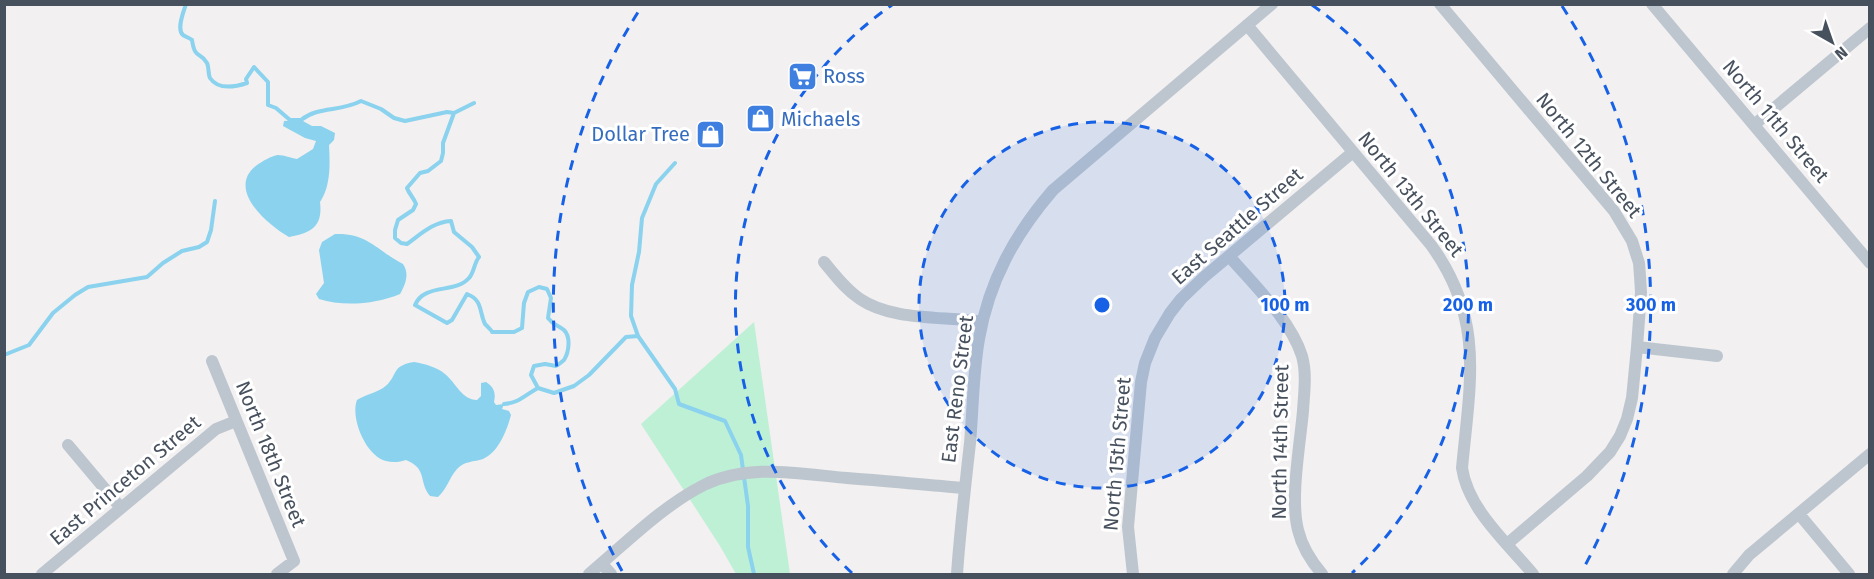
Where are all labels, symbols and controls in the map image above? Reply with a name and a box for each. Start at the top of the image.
north arrow [1802,12,1862,72]
text: N [1831,42,1851,64]
street label: North 11th Street [1718,55,1835,188]
supermarket icon: Ross [786,60,818,92]
place label: Ross [823,64,865,88]
street label: North 12th Street [1531,87,1647,223]
shop icon: Michaels [744,103,776,135]
place label: Michaels [781,107,860,131]
shop icon: Dollar Tree [695,118,727,150]
place label: Dollar Tree [591,122,690,146]
street label: North 13th Street [1353,126,1469,262]
street label: East Seattle Street [1167,162,1308,289]
text: 100 m [1261,294,1309,316]
text: 200 m [1443,294,1493,316]
text: 300 m [1625,294,1676,316]
centre of rings [1092,295,1112,315]
street label: East Reno Street [936,313,978,464]
street label: North 14th Street [1267,363,1293,520]
street label: North 15th Street [1098,375,1136,532]
street label: North 18th Street [231,377,312,531]
street label: East Princeton Street [45,409,206,550]

